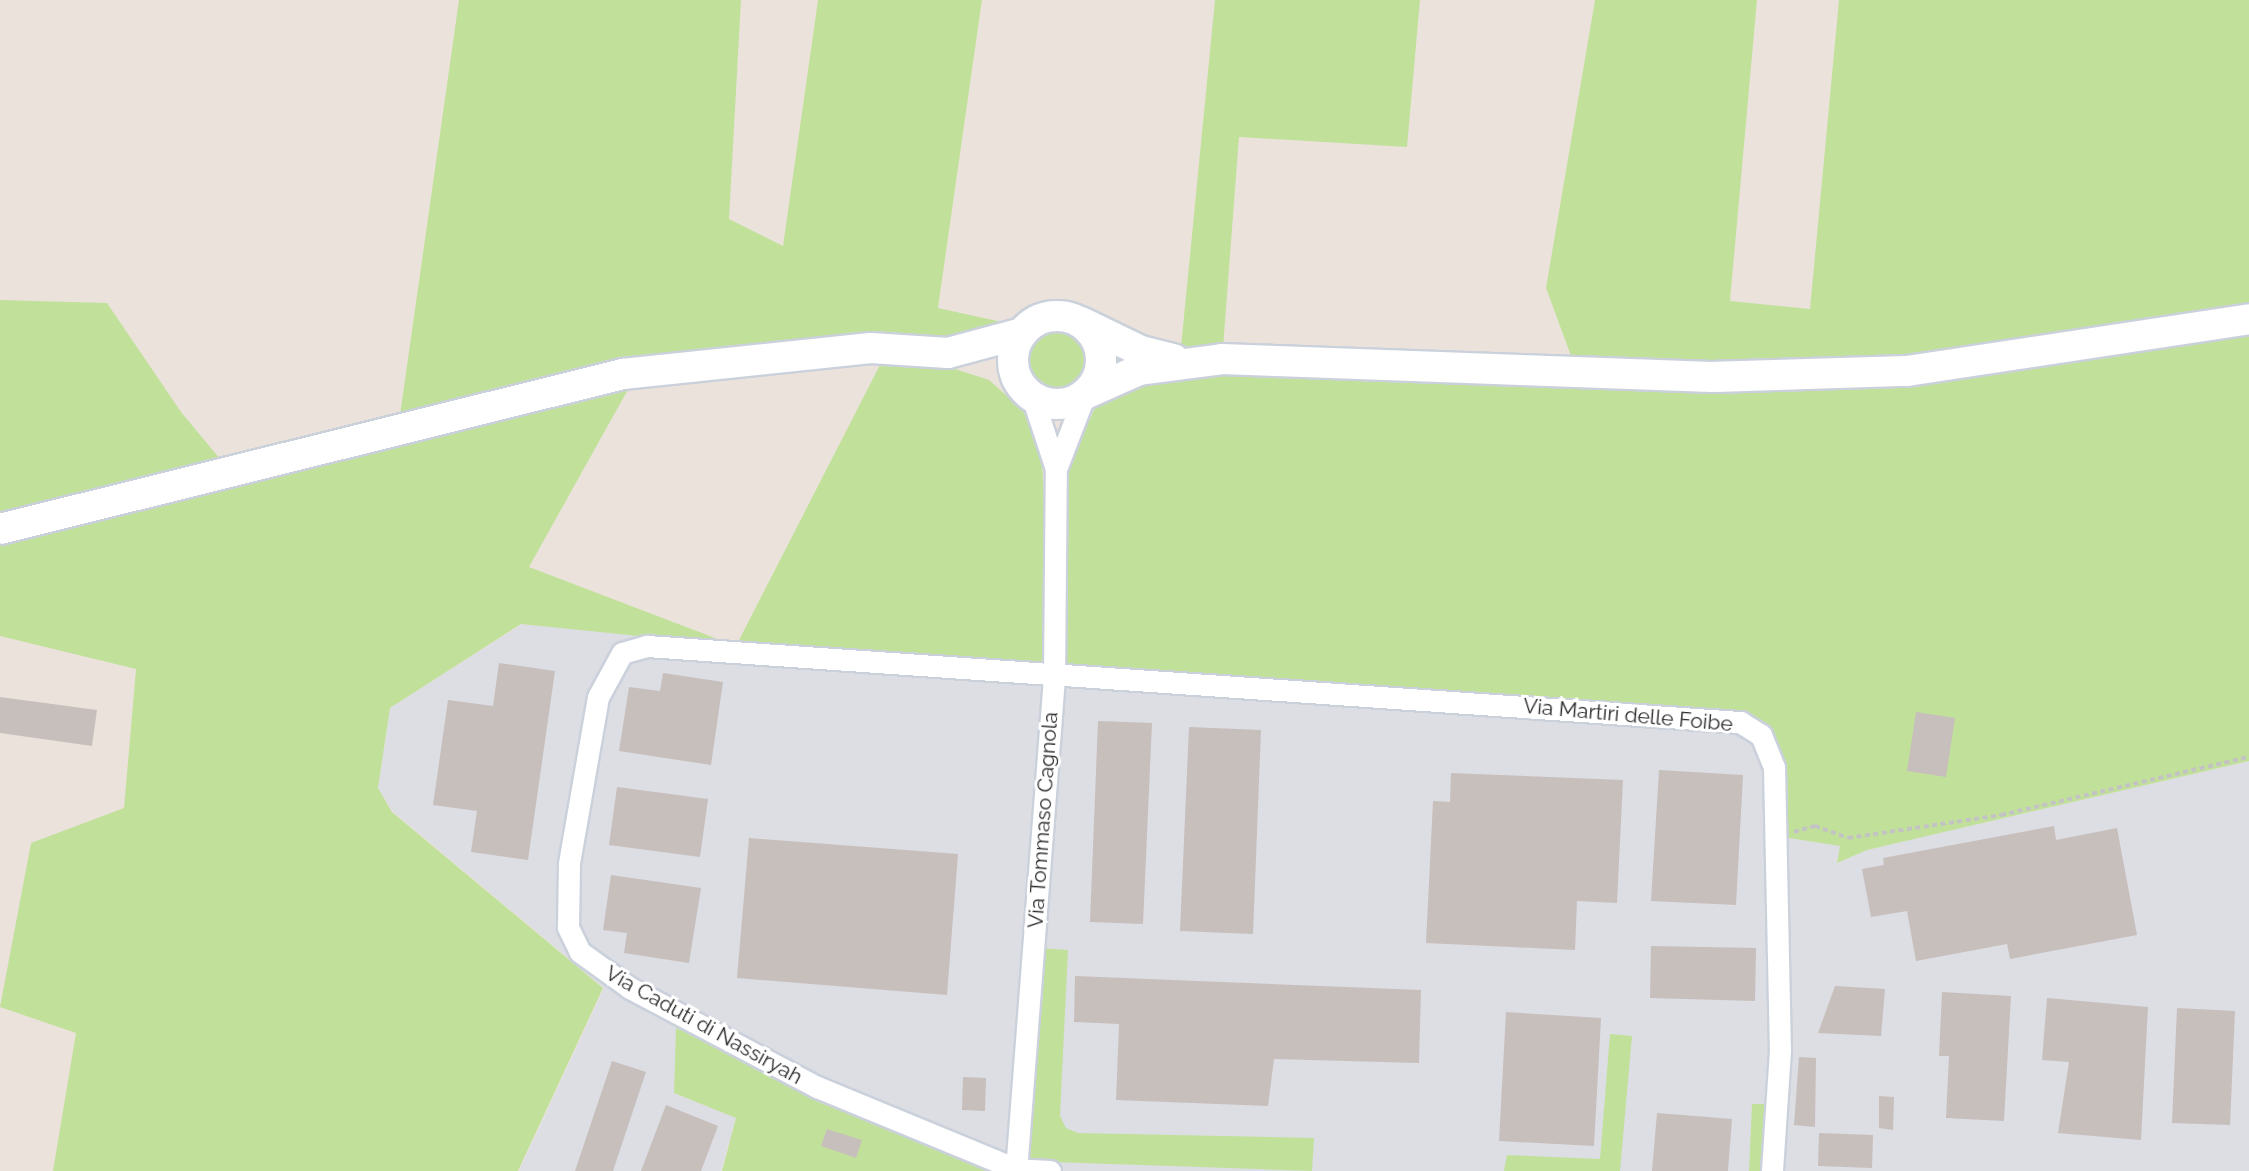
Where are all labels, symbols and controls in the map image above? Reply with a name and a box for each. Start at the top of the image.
street label: Via Martiri delle Foibe [1522,693,1734,737]
street label: Via Tommaso Cagnola [1023,711,1063,929]
street label: Via Caduti di Nassiryah [601,960,807,1090]

